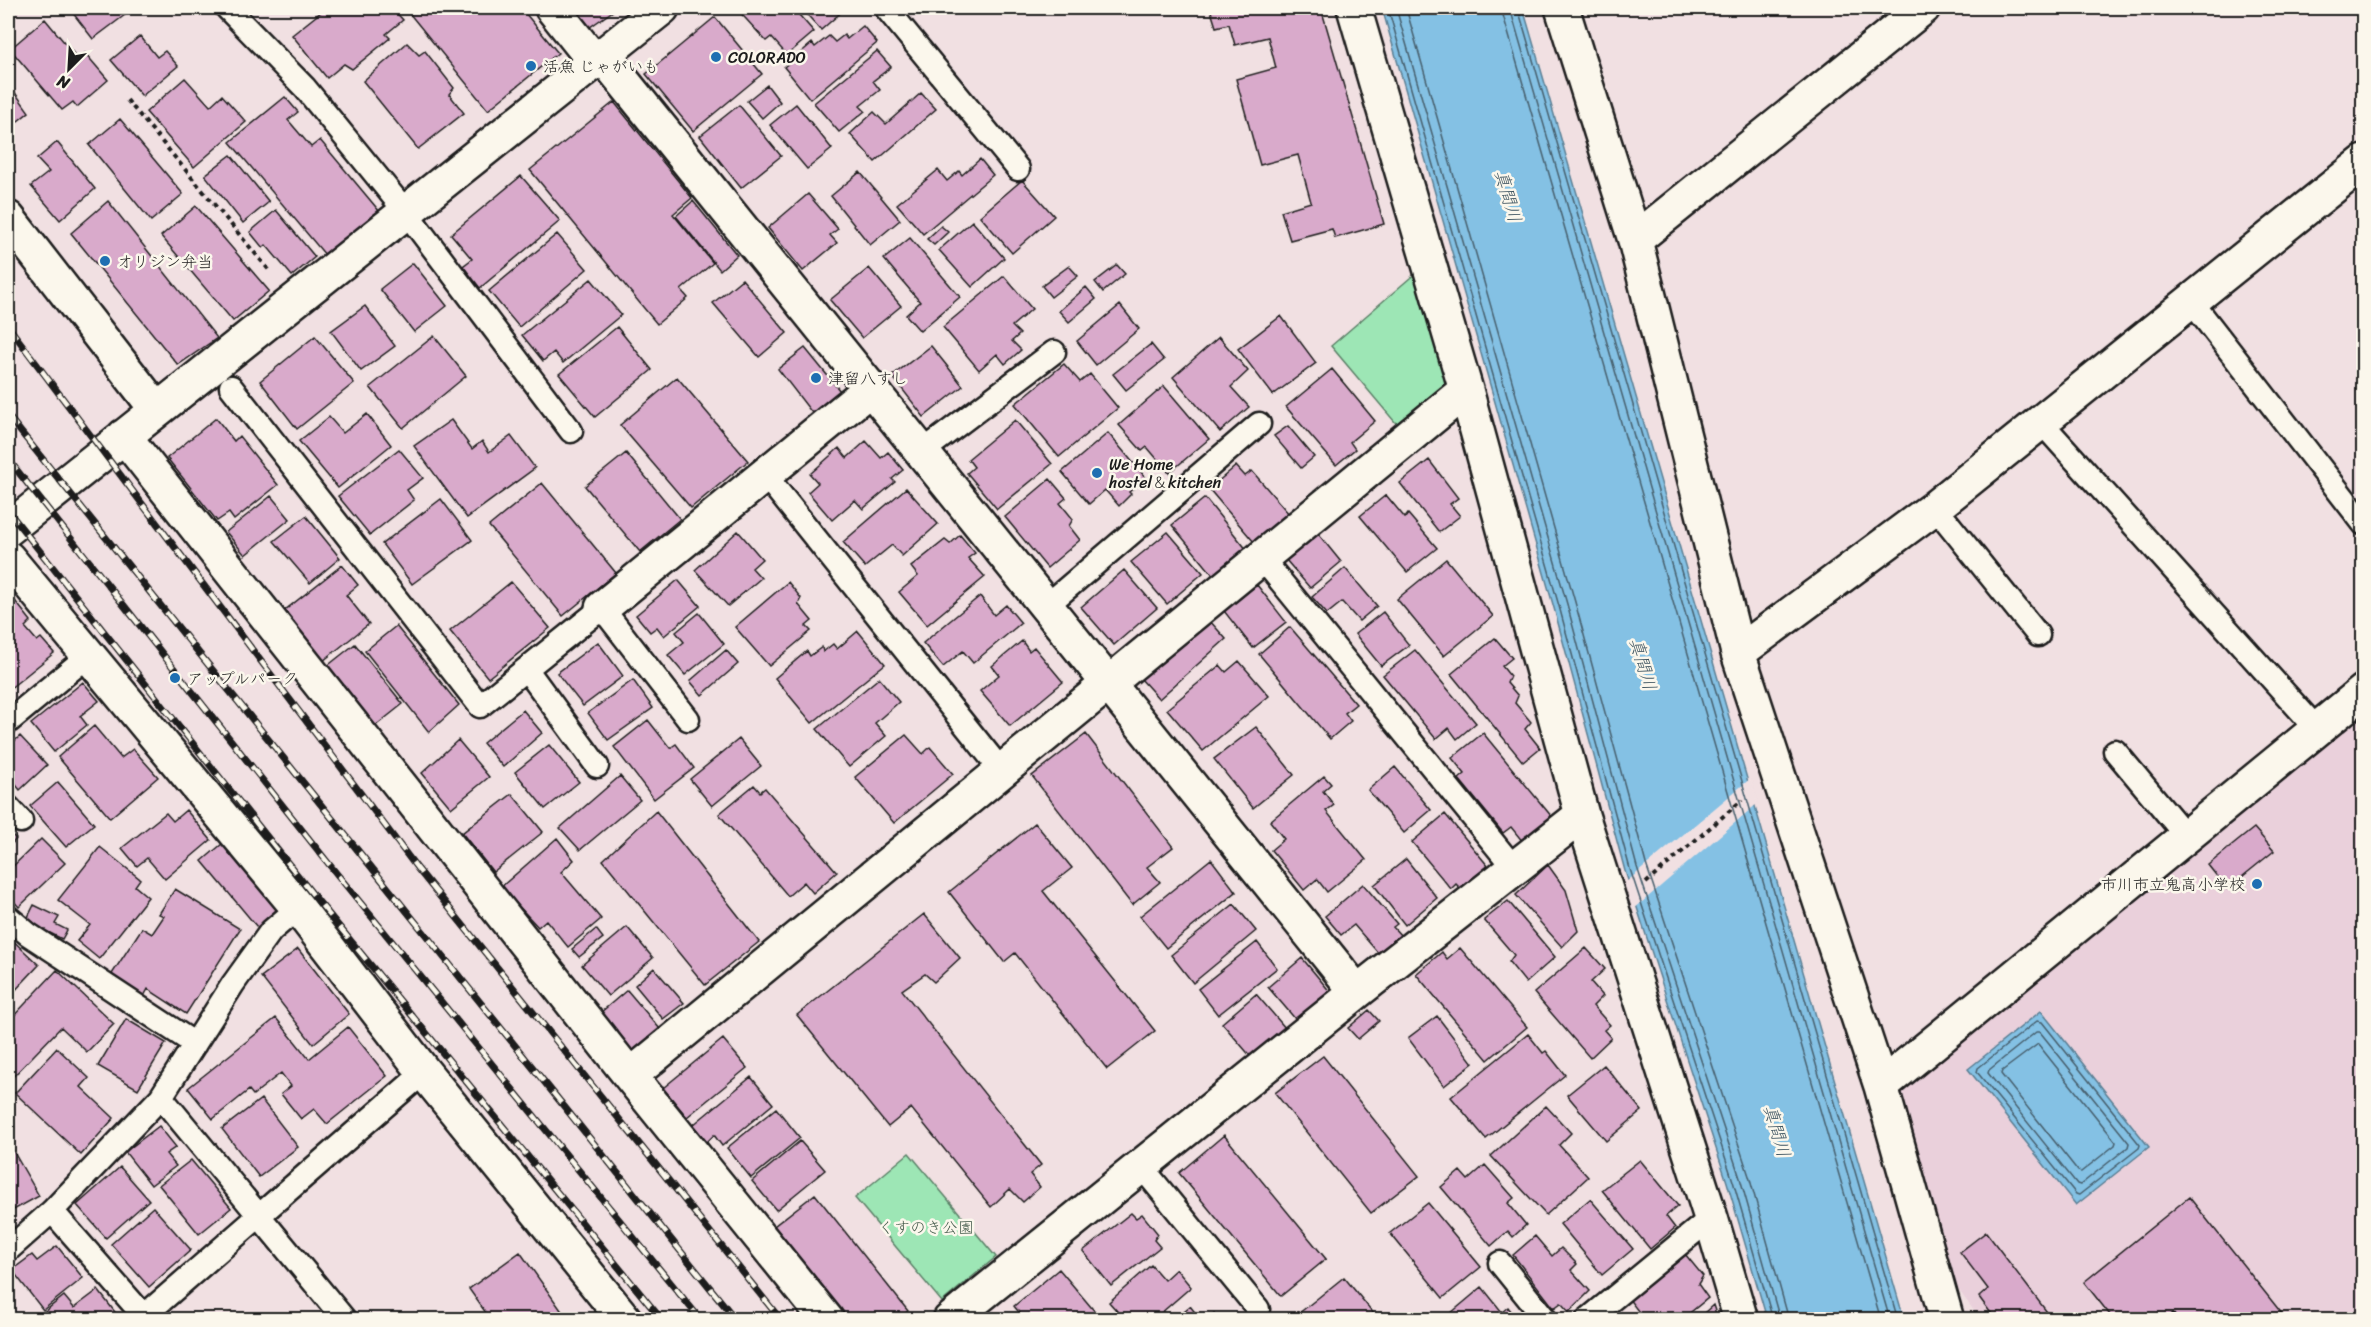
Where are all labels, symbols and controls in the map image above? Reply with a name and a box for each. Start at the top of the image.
north arrow [39,39,99,99]
place label: COLORADO [728,43,806,72]
marker: COLORADO [709,50,723,64]
place label: 活魚 じゃがいも [543,52,659,81]
marker: 活魚 じゃがいも [524,59,538,73]
text: N [51,66,75,98]
water label: 真間川 [1485,166,1531,226]
place label: オリジン弁当 [117,247,213,276]
marker: オリジン弁当 [98,254,112,268]
place label: 津留八すし [828,364,908,393]
marker: 津留八すし [809,371,823,385]
place label: We Home hostel＆kitchen [1108,450,1222,497]
marker: We Home hostel＆kitchen [1090,466,1104,480]
water label: 真間川 [1620,634,1666,694]
place label: アップルパーク [187,664,298,693]
marker: アップルパーク [168,671,182,685]
place label: 市川市立鬼高小学校 [2101,870,2245,899]
marker: 市川市立鬼高小学校 [2250,877,2264,891]
water label: 真間川 [1754,1101,1800,1161]
park label: くすのき公園 [878,1213,974,1242]

